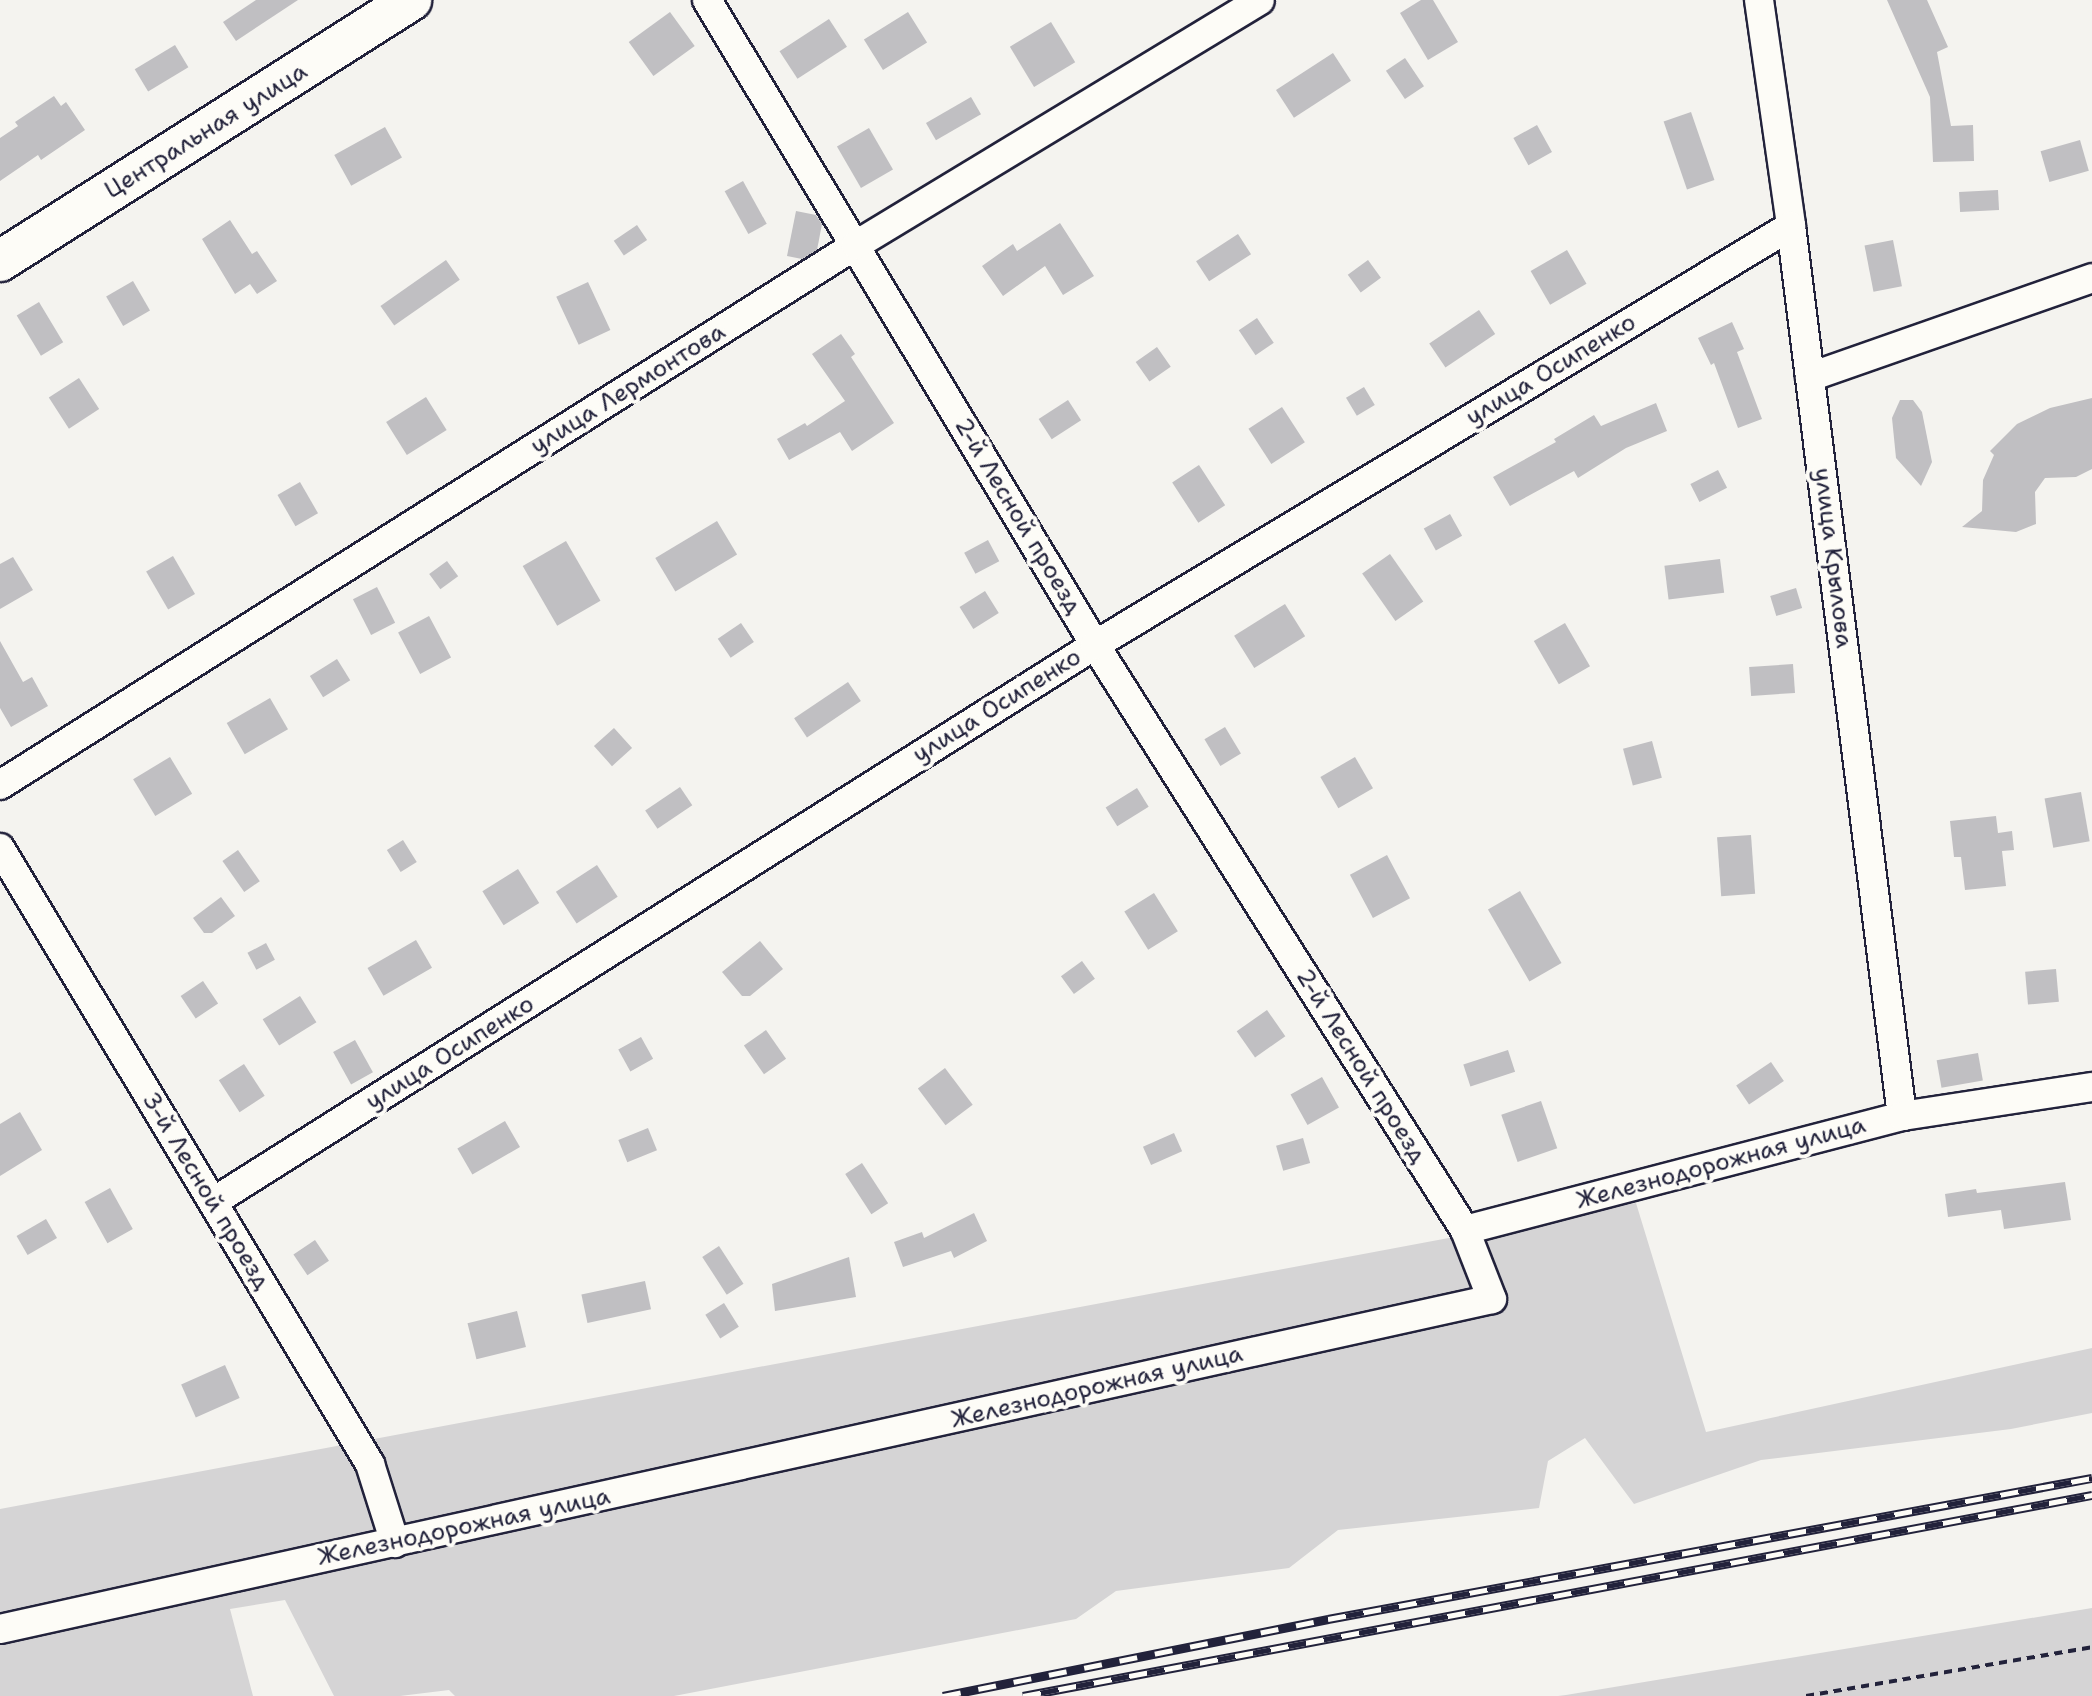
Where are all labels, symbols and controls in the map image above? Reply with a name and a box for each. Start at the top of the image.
street label: Центральная улица [99,57,313,205]
street label: улица Осипенко [1461,308,1641,432]
street label: улица Лермонтова [525,317,731,461]
street label: 2-й Лесной проезд [948,412,1088,620]
street label: улица Крылова [1808,466,1858,650]
street label: улица Осипенко [908,643,1086,769]
street label: 2-й Лесной проезд [1289,963,1433,1169]
street label: улица Осипенко [361,990,539,1116]
street label: 3-й Лесной проезд [136,1087,276,1295]
street label: Железнодорожная улица [1573,1110,1869,1216]
street label: Железнодорожная улица [948,1339,1246,1435]
street label: Железнодорожная улица [315,1482,613,1572]

